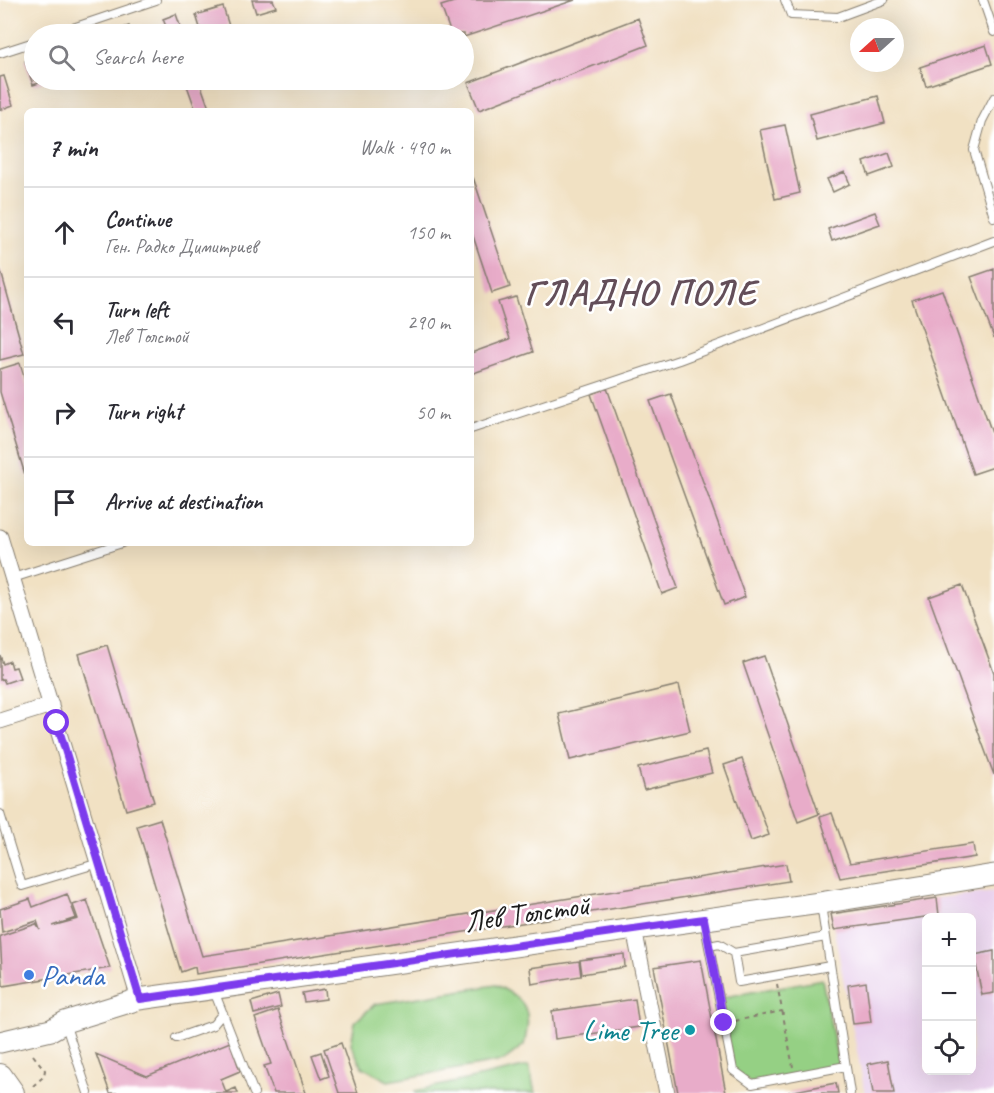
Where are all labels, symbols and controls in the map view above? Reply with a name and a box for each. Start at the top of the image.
north arrow [850,18,904,72]
search box [24,24,474,90]
icon: search [45,41,78,74]
text: Search here [93,43,183,71]
text: 7 min [48,131,98,164]
text: Walk · 490 m [360,135,450,160]
text: Continue [105,206,171,234]
icon: ahead [48,216,81,249]
text: 150 m [407,220,450,245]
text: Ген. Радко Димитриев [105,234,257,259]
district label: ГЛАДНО ПОЛЕ [524,269,760,315]
text: Turn left [105,296,169,324]
icon: left [48,306,81,339]
text: 290 m [407,310,450,335]
text: Лев Толстой [105,324,189,349]
icon: right [48,396,81,429]
text: Turn right [105,398,182,426]
text: 50 m [416,400,450,425]
icon: arrive [48,486,81,519]
text: Arrive at destination [105,488,262,516]
route start [43,709,69,735]
street label: Лев Толстой [462,885,593,941]
map controls [922,913,976,1075]
button: + [922,913,976,967]
place label: Panda [41,956,106,994]
button: − [922,967,976,1021]
marker: Panda [22,968,36,982]
route end [710,1009,736,1035]
place label: Lime Tree [583,1011,680,1049]
button: locate [922,1021,976,1075]
marker: Lime Tree [683,1023,697,1037]

